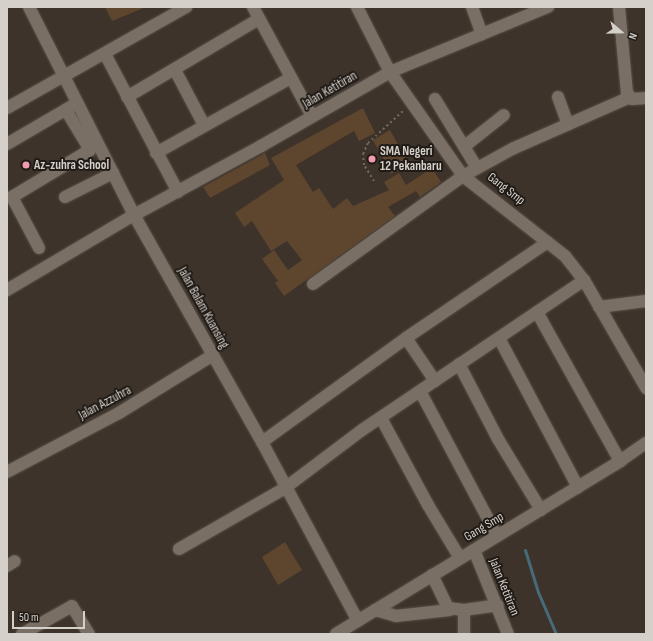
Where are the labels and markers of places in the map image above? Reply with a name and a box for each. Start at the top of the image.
place label: SMA Negeri 12 Pekanbaru [380,144,442,175]
marker: SMA Negeri 12 Pekanbaru [367,154,377,164]
place label: Az-zuhra School [34,157,109,173]
marker: Az-zuhra School [21,160,31,170]

